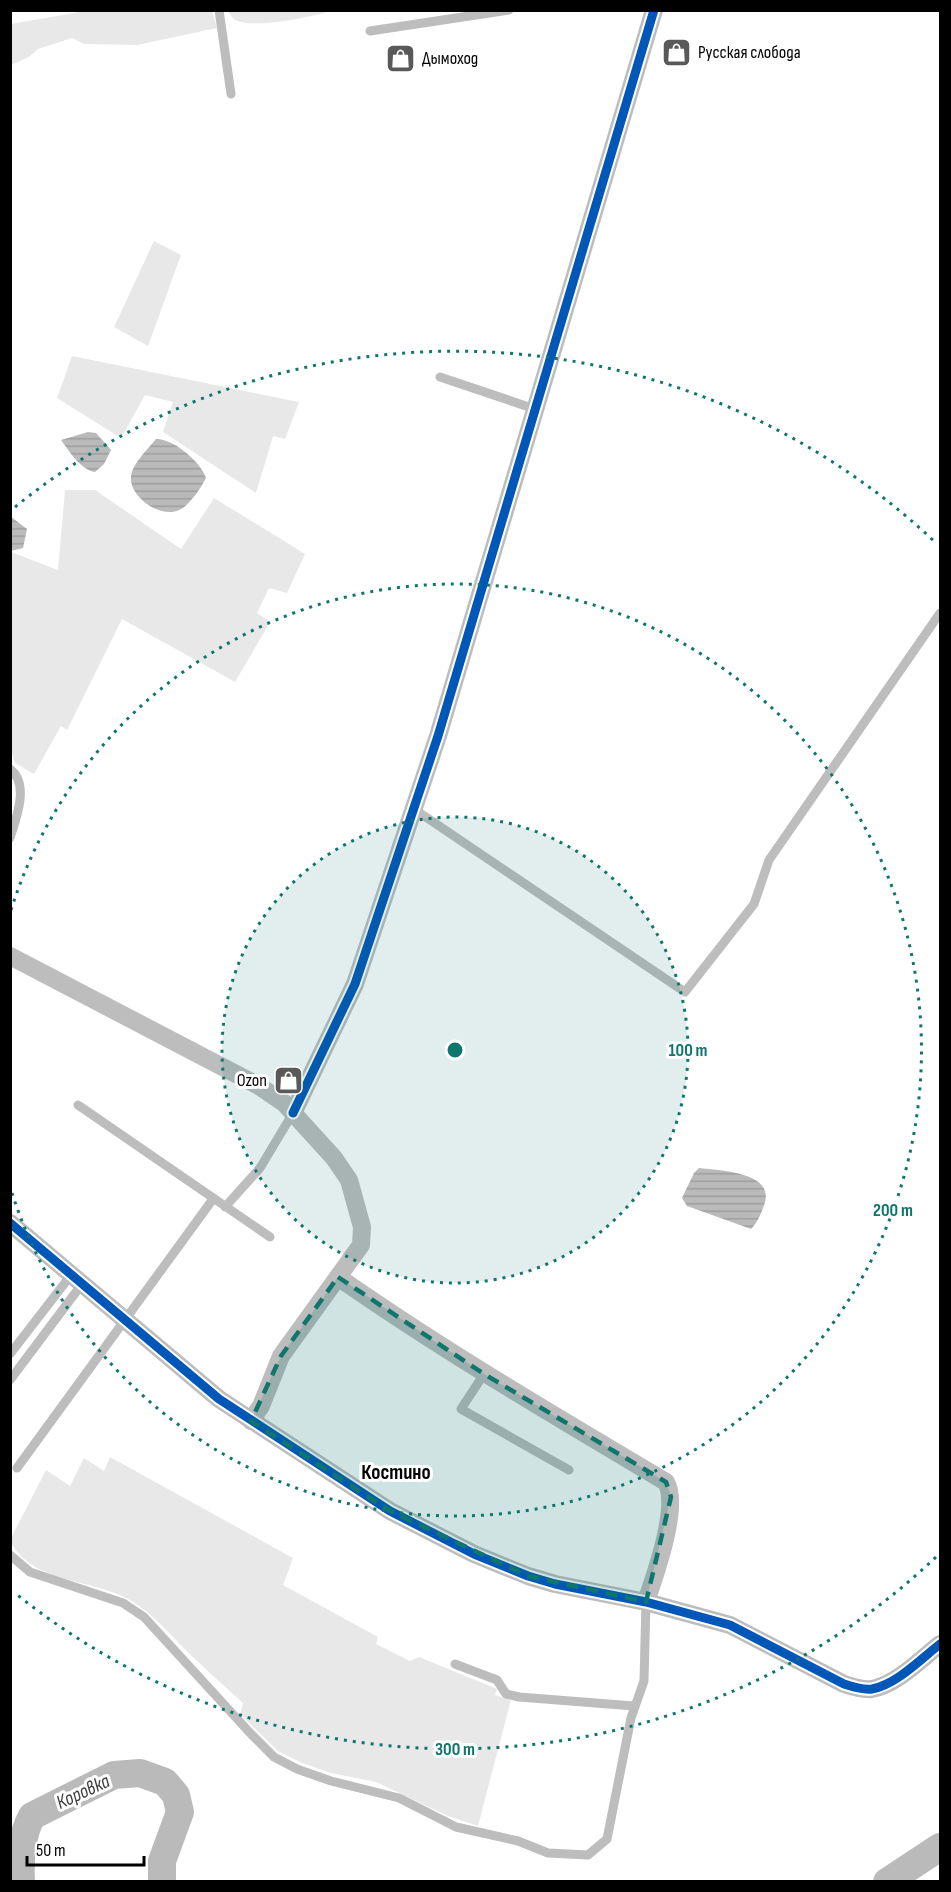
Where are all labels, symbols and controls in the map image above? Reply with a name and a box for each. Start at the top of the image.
shop icon: Русская слобода [661,36,693,68]
shop icon: Дымоход [385,42,417,74]
place label: Русская слобода [698,42,801,63]
place label: Дымоход [422,48,478,69]
centre of rings [445,1040,465,1060]
text: 100 m [669,1040,708,1061]
shop icon: Ozon [272,1064,304,1096]
place label: Ozon [237,1070,267,1091]
text: 200 m [873,1200,913,1221]
district label: Костино [361,1460,431,1485]
text: 300 m [435,1739,475,1760]
water label: Коровка [52,1769,114,1815]
scale bar [27,1829,144,1867]
text: 50 m [36,1840,66,1861]

